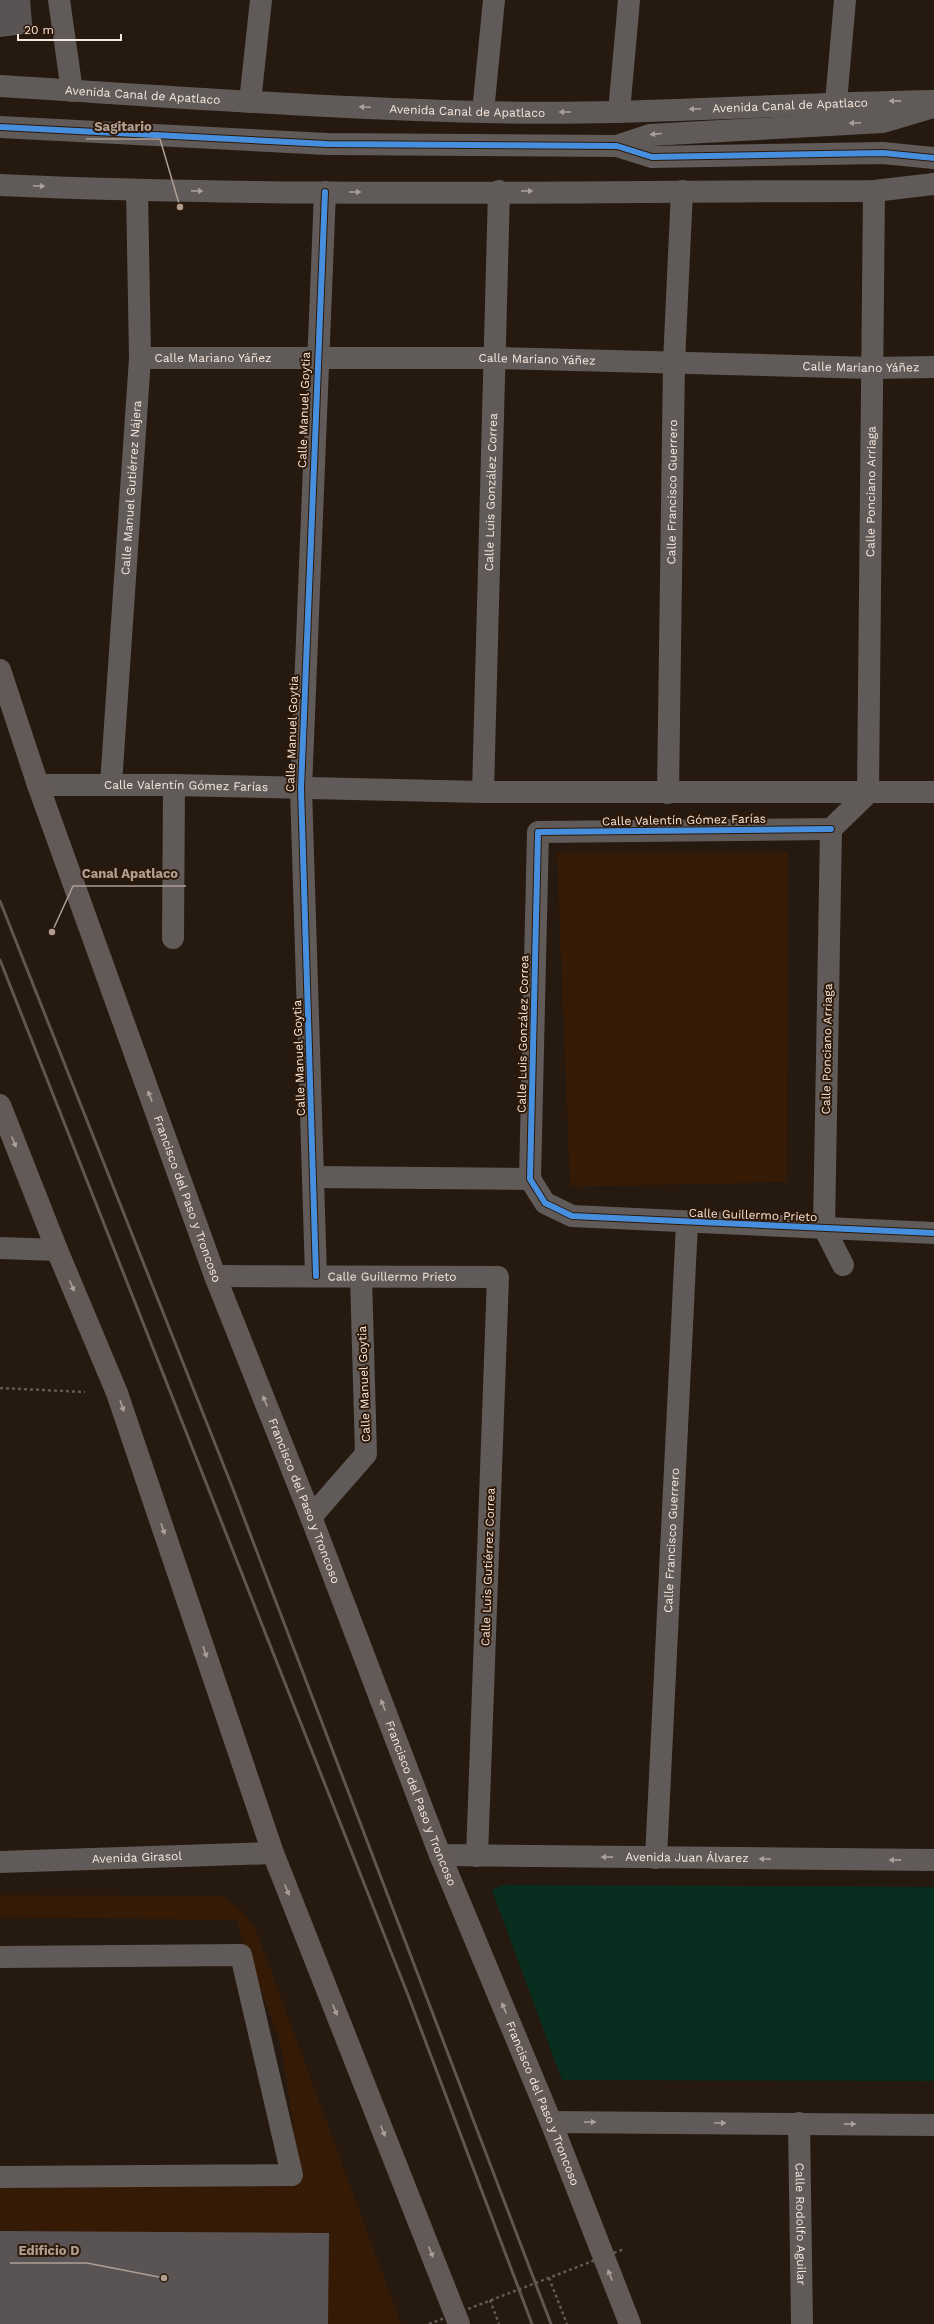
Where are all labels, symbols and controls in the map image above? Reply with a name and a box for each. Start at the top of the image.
scale bar [18,16,121,42]
text: 20 m [24,23,54,37]
street label: Avenida Canal de Apatlaco [65,83,221,107]
street label: Avenida Canal de Apatlaco [712,96,868,116]
one-way arrow [888,98,901,104]
street label: Avenida Canal de Apatlaco [389,102,545,120]
one-way arrow [359,103,371,110]
one-way arrow [689,105,701,112]
one-way arrow [558,109,571,115]
callout: Sagitario [86,114,160,139]
text: Sagitario [94,119,152,134]
one-way arrow [849,120,861,127]
one-way arrow [649,131,662,138]
one-way arrow [33,183,45,190]
one-way arrow [191,188,204,194]
one-way arrow [521,188,534,194]
one-way arrow [349,189,362,195]
street label: Calle Mariano Yáñez [155,351,271,365]
street label: Calle Manuel Goytia [295,351,313,468]
street label: Calle Mariano Yáñez [479,351,596,368]
street label: Calle Mariano Yáñez [802,359,919,375]
street label: Calle Manuel Gutiérrez Nájera [118,400,144,576]
street label: Calle Luis González Correa [482,413,500,571]
street label: Calle Francisco Guerrero [664,419,680,565]
street label: Calle Ponciano Arriaga [863,426,879,557]
street label: Calle Manuel Goytia [283,675,301,792]
street label: Calle Valentín Gómez Farías [104,778,268,794]
street label: Calle Valentín Gómez Farías [602,812,766,828]
callout: Canal Apatlaco [73,861,186,886]
text: Canal Apatlaco [82,866,178,881]
street label: Calle Luis González Correa [515,955,531,1113]
street label: Calle Ponciano Arriaga [819,983,835,1115]
street label: Calle Manuel Goytia [290,999,308,1116]
one-way arrow [147,1090,153,1102]
street label: Francisco del Paso y Troncoso [151,1114,224,1284]
one-way arrow [12,1136,18,1148]
street label: Calle Guillermo Prieto [688,1206,818,1224]
street label: Calle Guillermo Prieto [327,1269,457,1284]
one-way arrow [70,1280,76,1292]
street label: Calle Manuel Goytia [355,1325,373,1442]
one-way arrow [262,1396,268,1407]
one-way arrow [119,1400,125,1412]
street label: Francisco del Paso y Troncoso [265,1416,343,1586]
street label: Calle Francisco Guerrero [661,1468,682,1613]
street label: Calle Luis Gutiérrez Correa [478,1487,498,1646]
one-way arrow [161,1523,167,1535]
one-way arrow [202,1646,208,1658]
one-way arrow [379,1699,385,1711]
street label: Francisco del Paso y Troncoso [382,1719,459,1888]
street label: Avenida Girasol [92,1849,183,1866]
street label: Avenida Juan Álvarez [625,1850,749,1865]
one-way arrow [600,1854,613,1860]
one-way arrow [758,1856,771,1862]
one-way arrow [888,1857,901,1863]
one-way arrow [285,1884,291,1896]
one-way arrow [500,2002,506,2014]
one-way arrow [333,2005,339,2017]
street label: Francisco del Paso y Troncoso [503,2019,582,2188]
one-way arrow [584,2119,597,2125]
one-way arrow [714,2120,727,2126]
one-way arrow [844,2121,857,2127]
one-way arrow [380,2126,386,2137]
street label: Calle Rodolfo Aguilar [793,2163,808,2285]
callout: Edificio D [10,2238,87,2263]
text: Edificio D [18,2243,80,2258]
one-way arrow [428,2247,434,2259]
one-way arrow [607,2268,613,2280]

